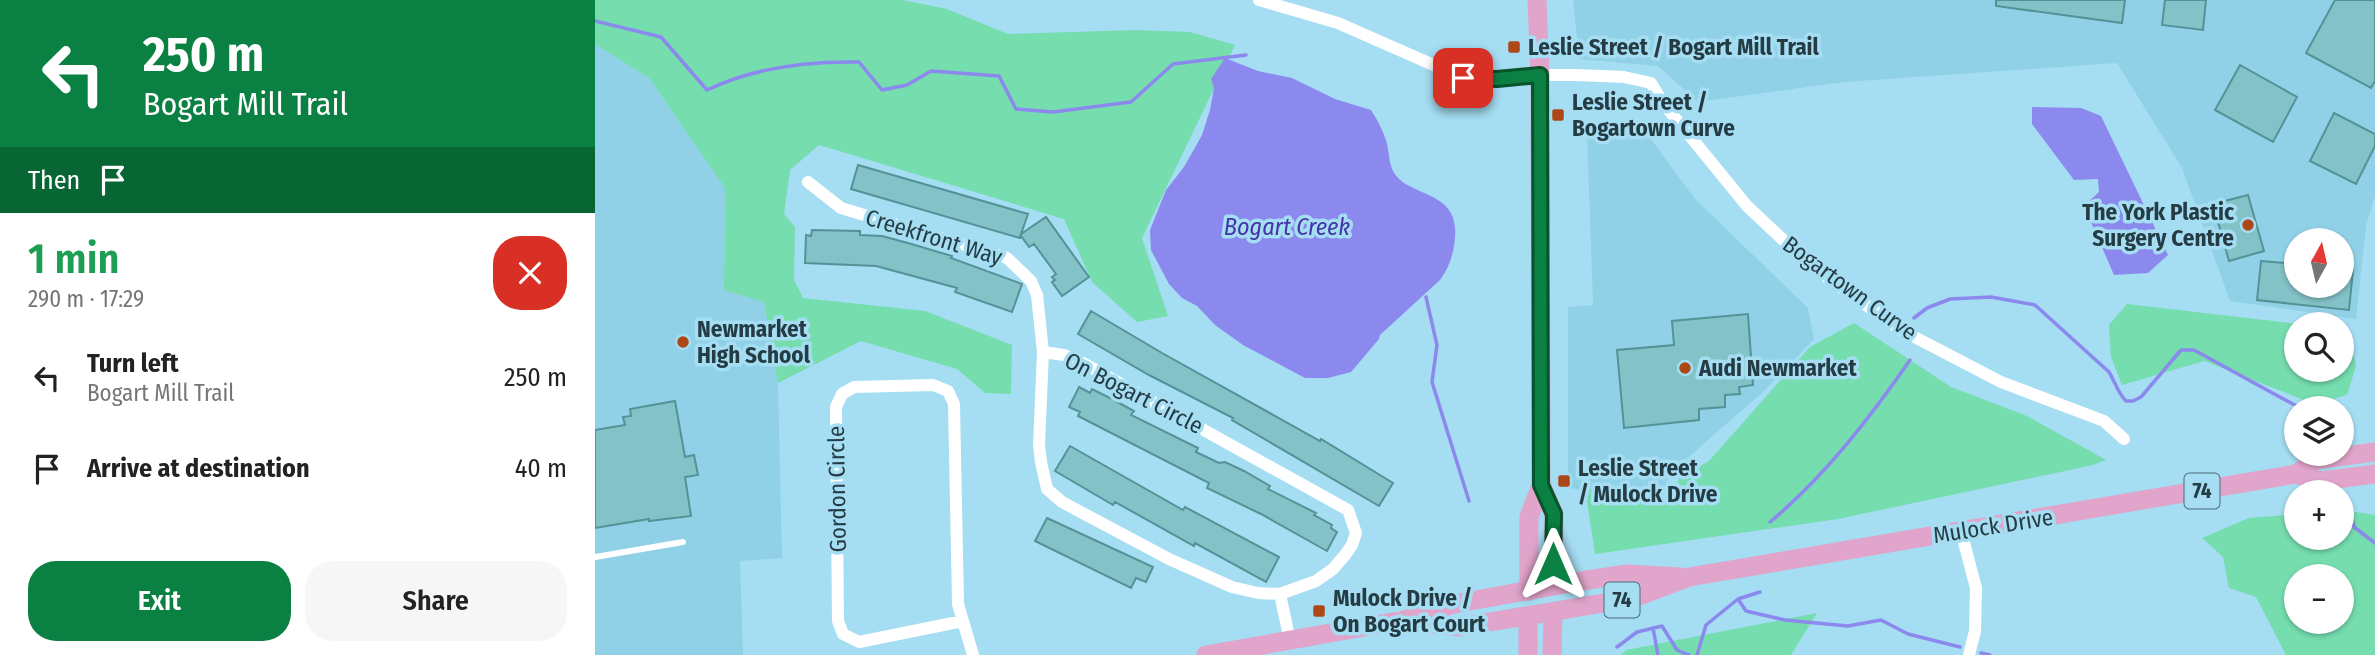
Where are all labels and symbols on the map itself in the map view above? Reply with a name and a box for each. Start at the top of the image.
place label: Leslie Street / Bogart Mill Trail [1528,33,1820,61]
marker: Leslie Street / Bogart Mill Trail [1506,39,1522,55]
pin [1433,48,1493,108]
place label: Leslie Street / Bogartown Curve [1572,88,1735,142]
marker: Leslie Street / Bogartown Curve [1550,107,1566,123]
place label: The York Plastic Surgery Centre [2082,198,2234,252]
street label: Creekfront Way [862,203,1006,271]
water label: Bogart Creek [1224,213,1350,241]
marker: The York Plastic Surgery Centre [2240,217,2256,233]
north arrow [2284,228,2354,298]
street label: Bogartown Curve [1777,230,1923,346]
place label: Newmarket High School [697,315,811,369]
marker: Newmarket High School [675,334,691,350]
street label: On Bogart Circle [1060,346,1208,440]
place label: Audi Newmarket [1698,354,1857,382]
marker: Audi Newmarket [1677,360,1693,376]
street label: Gordon Circle [822,425,852,553]
place label: Leslie Street / Mulock Drive [1578,454,1718,508]
marker: Leslie Street / Mulock Drive [1556,473,1572,489]
road number: 74 [2185,474,2219,508]
street label: Mulock Drive [1931,503,2055,549]
position arrow [1516,527,1590,601]
road number: 74 [1605,582,1639,618]
place label: Mulock Drive / On Bogart Court [1333,584,1486,638]
marker: Mulock Drive / On Bogart Court [1311,603,1327,619]

